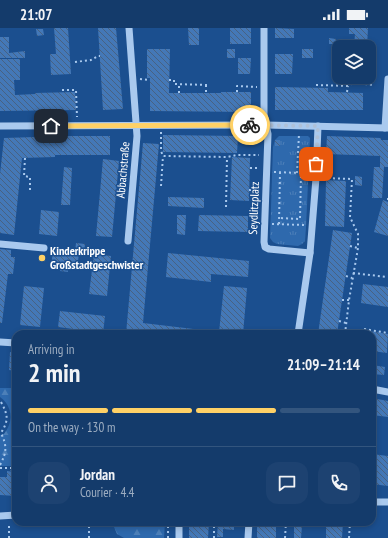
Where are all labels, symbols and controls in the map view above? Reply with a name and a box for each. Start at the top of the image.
text: 21:07 [20,5,52,24]
map controls [332,40,376,84]
button: layers [332,40,376,84]
courier [230,105,270,145]
pin [34,109,68,143]
icon: bike [239,114,261,136]
icon: home [40,115,62,137]
street label: Abbachstraße [113,141,132,199]
pin [299,147,333,181]
icon: bag [305,153,327,175]
street label: Seydlitzplatz [245,181,262,235]
place label: Kinderkrippe Großstadtgeschwister [50,243,144,272]
marker: Kinderkrippe Großstadtgeschwister [37,253,47,263]
text: Arriving in [28,341,75,358]
text: 21:09–21:14 [287,355,360,374]
text: 2 min [28,356,81,389]
text: On the way · 130 m [28,419,115,436]
button: person [28,462,70,504]
button: chat [266,462,308,504]
button: phone [318,462,360,504]
text: Jordan [80,465,115,484]
text: Courier · 4.4 [80,484,134,501]

